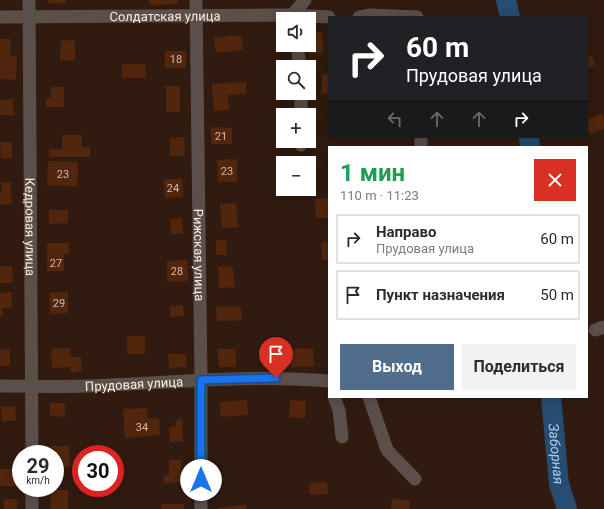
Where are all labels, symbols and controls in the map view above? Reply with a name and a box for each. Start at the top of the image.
street label: Солдатская улица [109,8,221,24]
map controls [276,12,316,196]
button: sound [276,12,316,52]
text: 60 m [406,31,469,64]
icon: right [340,32,392,84]
house number: 18 [170,53,182,66]
button: search [276,60,316,100]
text: Прудовая улица [406,65,542,86]
button: + [276,108,316,148]
icon: left [384,108,406,130]
icon: ahead [426,108,448,130]
icon: ahead [468,108,490,130]
icon: right [510,108,532,130]
house number: 21 [215,130,227,143]
button: − [276,156,316,196]
text: 1 мин [340,159,405,187]
button: close [534,159,576,201]
house number: 23 [221,165,233,178]
house number: 23 [57,168,69,181]
street label: Кедровая улица [22,178,38,276]
house number: 24 [167,182,179,195]
text: 110 m · 11:23 [340,188,419,203]
street label: Рижская улица [191,209,207,301]
text: Направо [376,223,437,241]
icon: right [342,228,364,250]
text: 60 m [540,230,574,248]
text: Прудовая улица [376,241,474,256]
house number: 27 [50,257,62,270]
house number: 28 [171,265,183,278]
icon: arrive [342,284,364,306]
text: Пункт назначения [376,286,505,304]
text: 50 m [540,286,574,304]
house number: 29 [53,297,65,310]
pin [259,337,293,378]
icon: arrive [265,343,287,365]
button: Выход [340,344,454,390]
button: Поделиться [462,344,576,390]
street label: Прудовая улица [85,374,183,394]
house number: 34 [136,421,148,434]
water label: Заборная [545,423,567,485]
speed limit sign: 30 [72,445,124,497]
text: 29 [27,454,49,478]
position arrow [180,459,222,501]
text: km/h [26,475,50,486]

